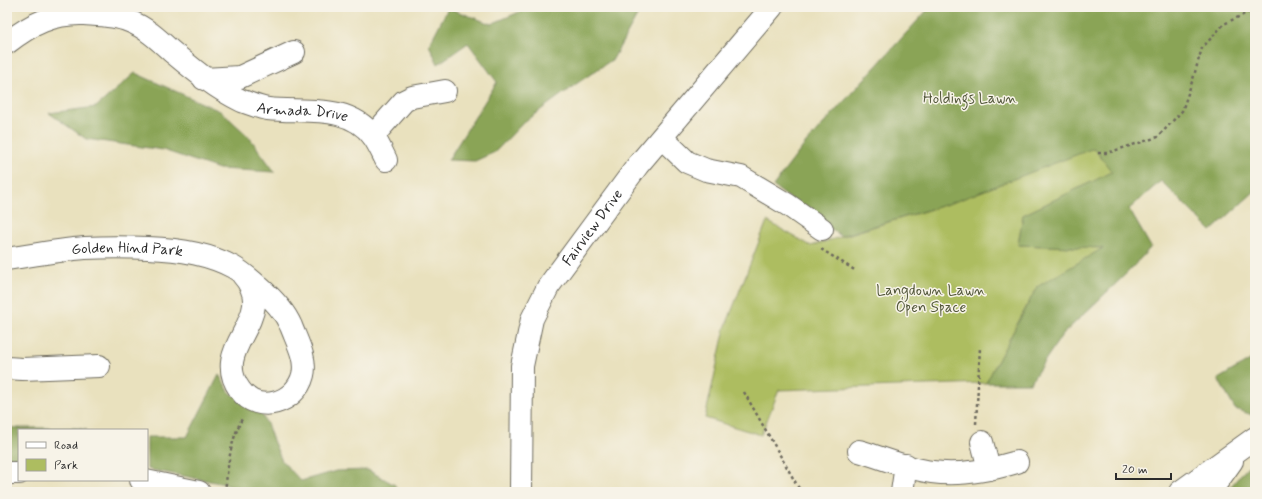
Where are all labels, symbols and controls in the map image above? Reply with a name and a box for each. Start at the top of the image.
park label: Holdings Lawn [923,89,1017,110]
street label: Armada Drive [254,98,351,128]
street label: Fairview Drive [558,185,628,270]
street label: Golden Hind Park [70,238,185,262]
park label: Langdown Lawn Open Space [876,281,986,318]
legend [18,429,148,481]
text: Road [54,438,78,454]
scale bar [1116,455,1171,481]
text: Park [54,458,78,474]
text: 20 m [1122,462,1148,478]

